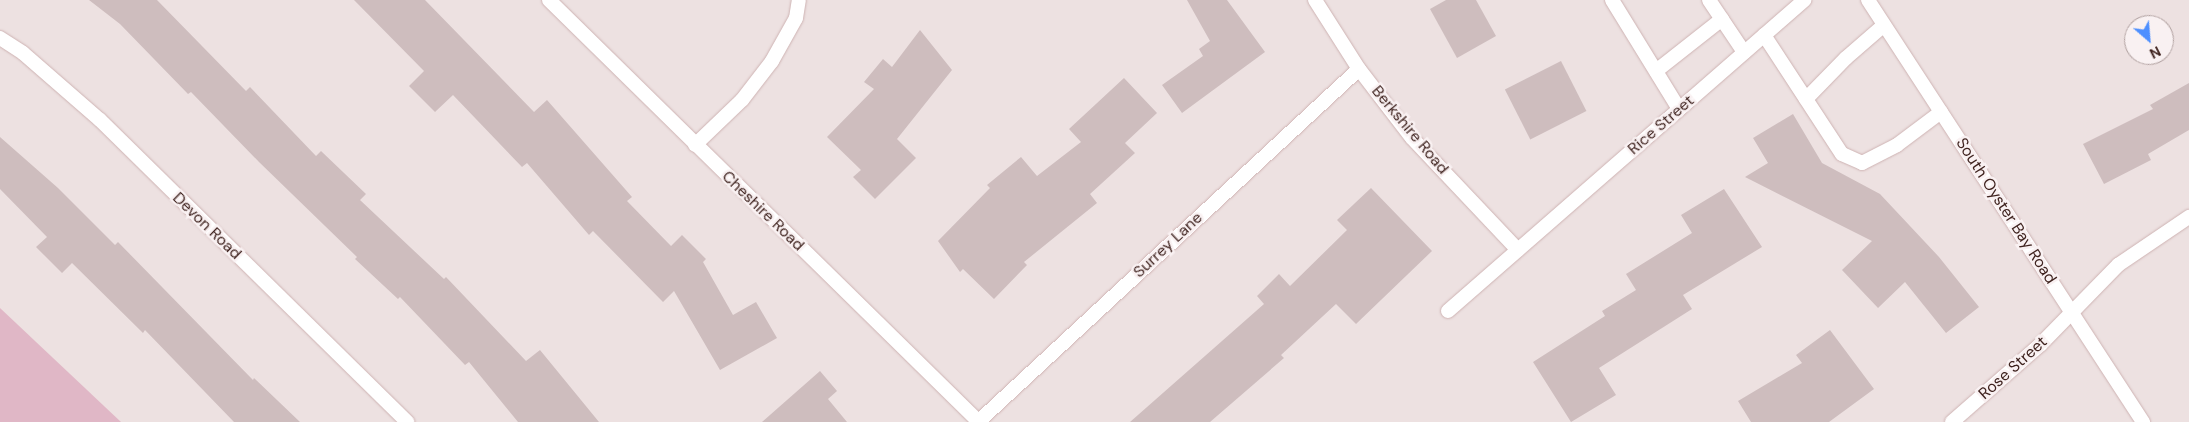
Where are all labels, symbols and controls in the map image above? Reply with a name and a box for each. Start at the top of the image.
north arrow [2124,15,2174,65]
text: N [2147,42,2164,63]
street label: Berkshire Road [1367,82,1453,178]
street label: Rice Street [1624,91,1698,159]
street label: South Oyster Bay Road [1952,134,2060,288]
street label: Cheshire Road [718,167,808,255]
street label: Devon Road [169,189,245,263]
street label: Surrey Lane [1130,208,1206,282]
street label: Rose Street [1975,332,2051,404]

